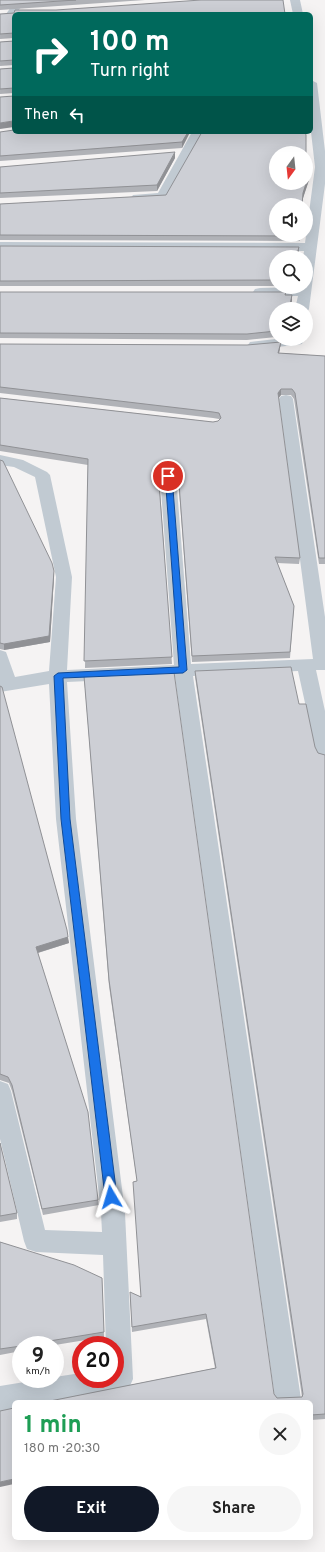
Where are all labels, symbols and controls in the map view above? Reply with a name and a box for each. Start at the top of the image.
text: 100 m [90,25,170,61]
icon: right [24,28,76,80]
text: Turn right [90,60,170,83]
icon: left [66,104,88,126]
text: Then [24,106,58,125]
north arrow [269,146,313,190]
map controls [269,146,313,346]
button: sound [269,198,313,242]
button: search [269,250,313,294]
button: layers [269,302,313,346]
pin [151,459,185,493]
icon: arrive [157,465,179,487]
position arrow [90,1176,132,1218]
speed limit sign: 20 [72,1336,124,1388]
text: 9 [32,1344,44,1370]
text: km/h [26,1365,50,1378]
text: 1 min [24,1411,82,1441]
button: close [259,1413,301,1455]
text: 180 m · 20:30 [24,1441,100,1457]
button: Exit [24,1486,159,1532]
button: Share [167,1486,301,1532]

